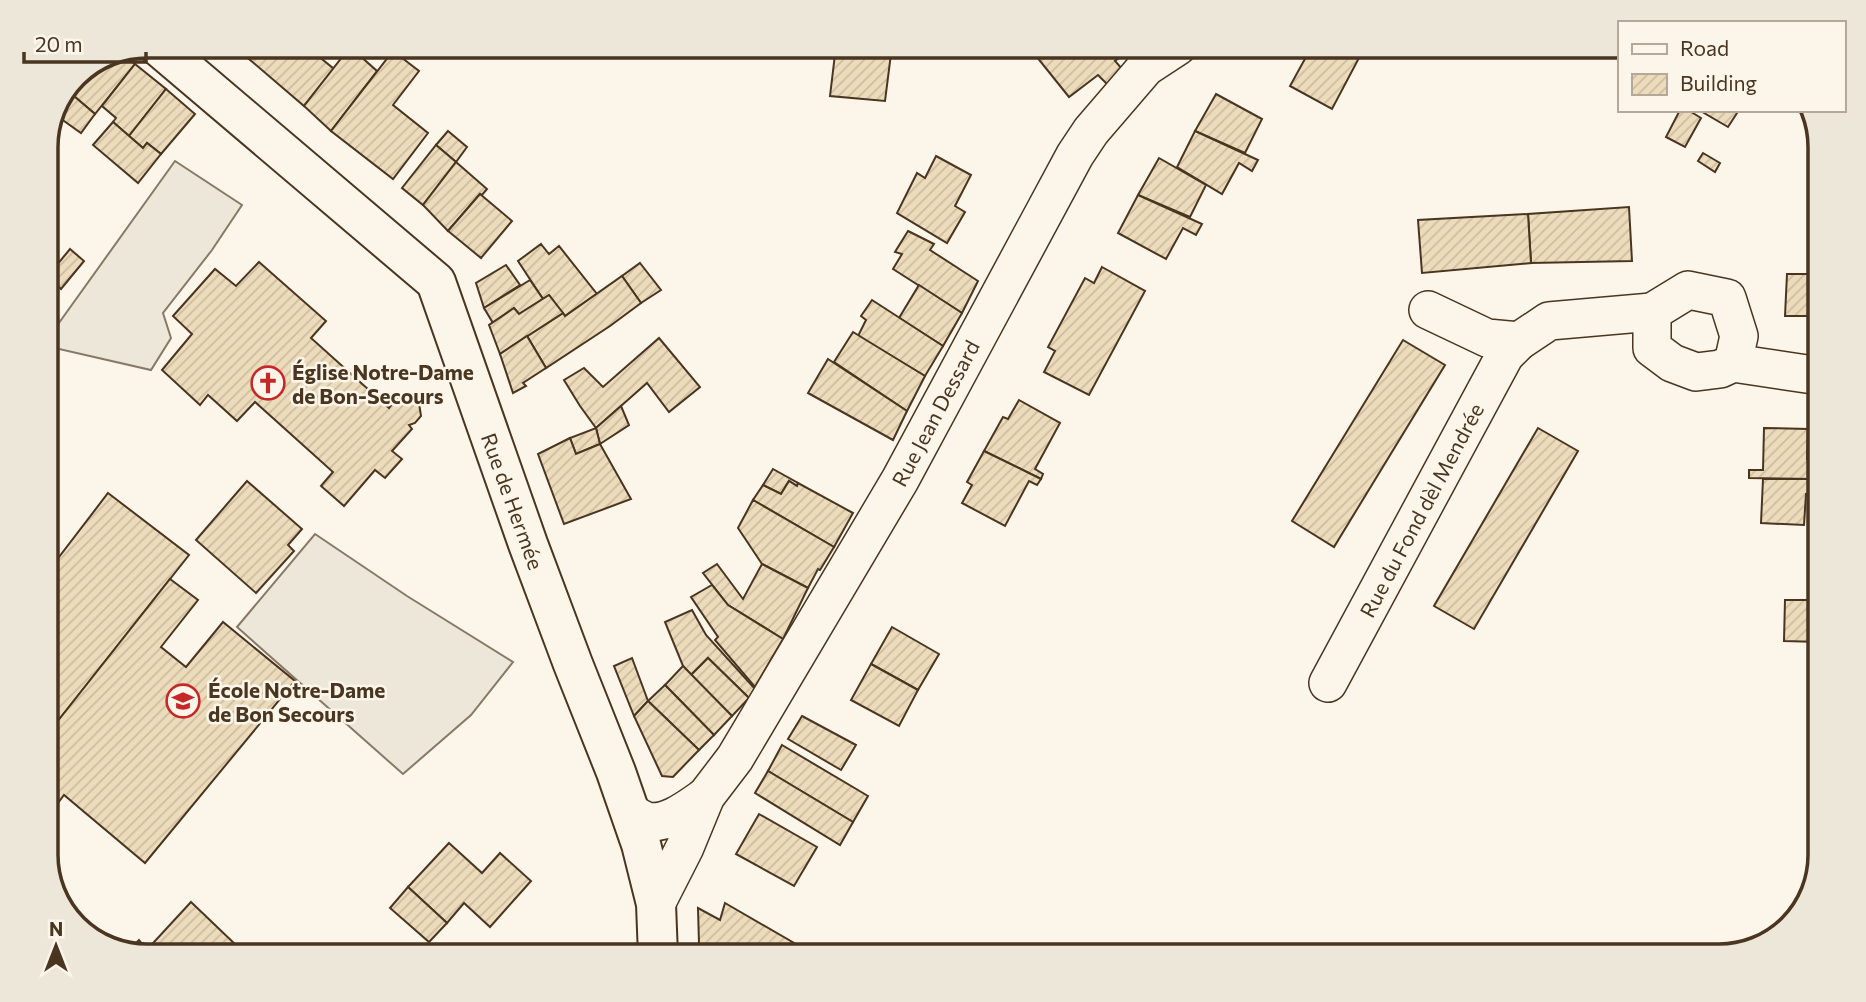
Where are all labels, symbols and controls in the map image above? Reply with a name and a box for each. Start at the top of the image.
scale bar [24,21,147,65]
legend [1618,21,1845,112]
text: 20 m [35,31,83,56]
text: Road [1680,35,1729,60]
text: Building [1680,70,1757,95]
street label: Rue Jean Dessard [886,336,984,490]
place label: Église Notre-Dame de Bon-Secours [292,359,474,408]
church icon: Église Notre-Dame de Bon-Secours [249,364,287,402]
street label: Rue du Fond dèl Mendrée [1354,399,1488,621]
street label: Rue de Hermée [477,429,549,573]
place label: École Notre-Dame de Bon Secours [208,677,385,726]
school or university icon: École Notre-Dame de Bon Secours [164,682,202,720]
north arrow [21,911,91,981]
text: N [49,917,63,940]

